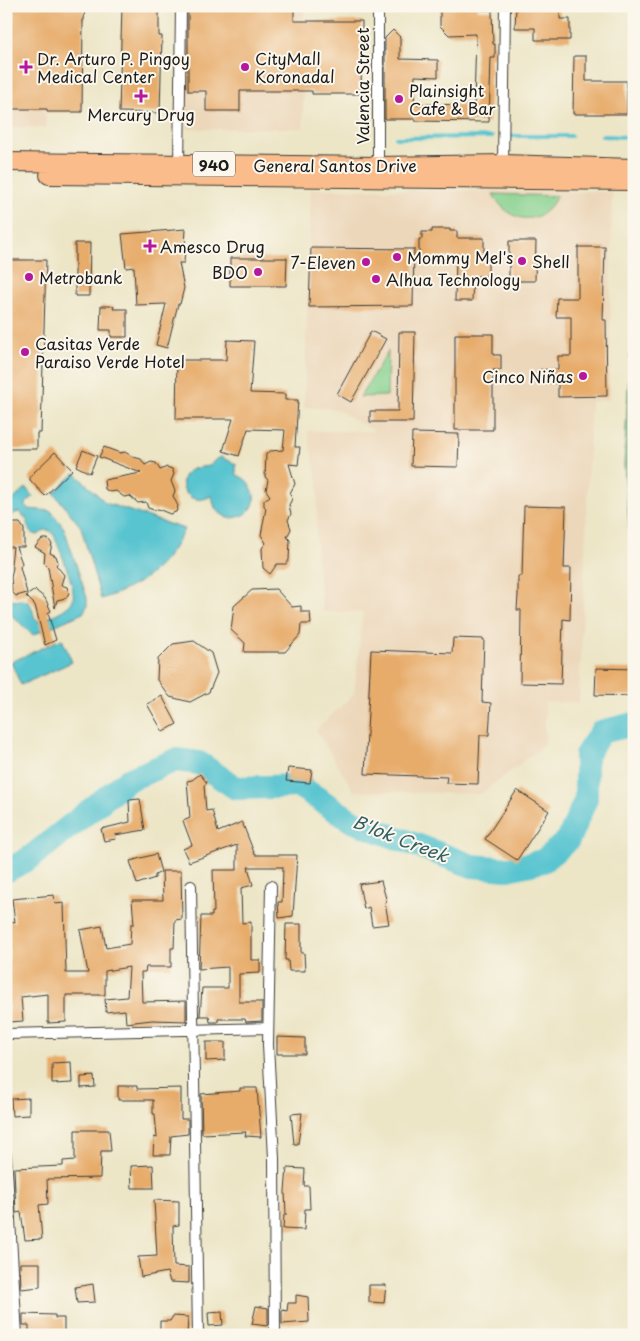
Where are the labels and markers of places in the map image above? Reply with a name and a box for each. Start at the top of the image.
place label: Dr. Arturo P. Pingoy Medical Center [37,46,190,88]
place label: CityMall Koronadal [255,46,335,88]
marker: Dr. Arturo P. Pingoy Medical Center [19,60,33,74]
marker: CityMall Koronadal [239,61,251,73]
place label: Plainsight Cafe & Bar [409,78,496,120]
marker: Mercury Drug [135,90,147,102]
marker: Plainsight Cafe & Bar [393,93,405,105]
place label: Mercury Drug [87,102,195,126]
place label: Amesco Drug [160,234,265,258]
marker: Amesco Drug [144,240,156,252]
place label: Mommy Mel's [407,245,513,269]
place label: Shell [532,249,570,273]
place label: 7-Eleven [291,250,356,274]
marker: Mommy Mel's [391,251,403,263]
marker: Shell [516,255,528,267]
marker: 7-Eleven [360,256,372,268]
place label: BDO [212,260,248,284]
place label: Metrobank [39,265,123,289]
marker: BDO [252,266,264,278]
place label: Alhua Technology [386,267,520,291]
marker: Metrobank [23,271,35,283]
marker: Alhua Technology [370,273,382,285]
place label: Casitas Verde Paraiso Verde Hotel [35,331,185,373]
marker: Casitas Verde Paraiso Verde Hotel [19,346,31,358]
place label: Cinco Niñas [482,364,573,388]
marker: Cinco Niñas [577,370,589,382]

